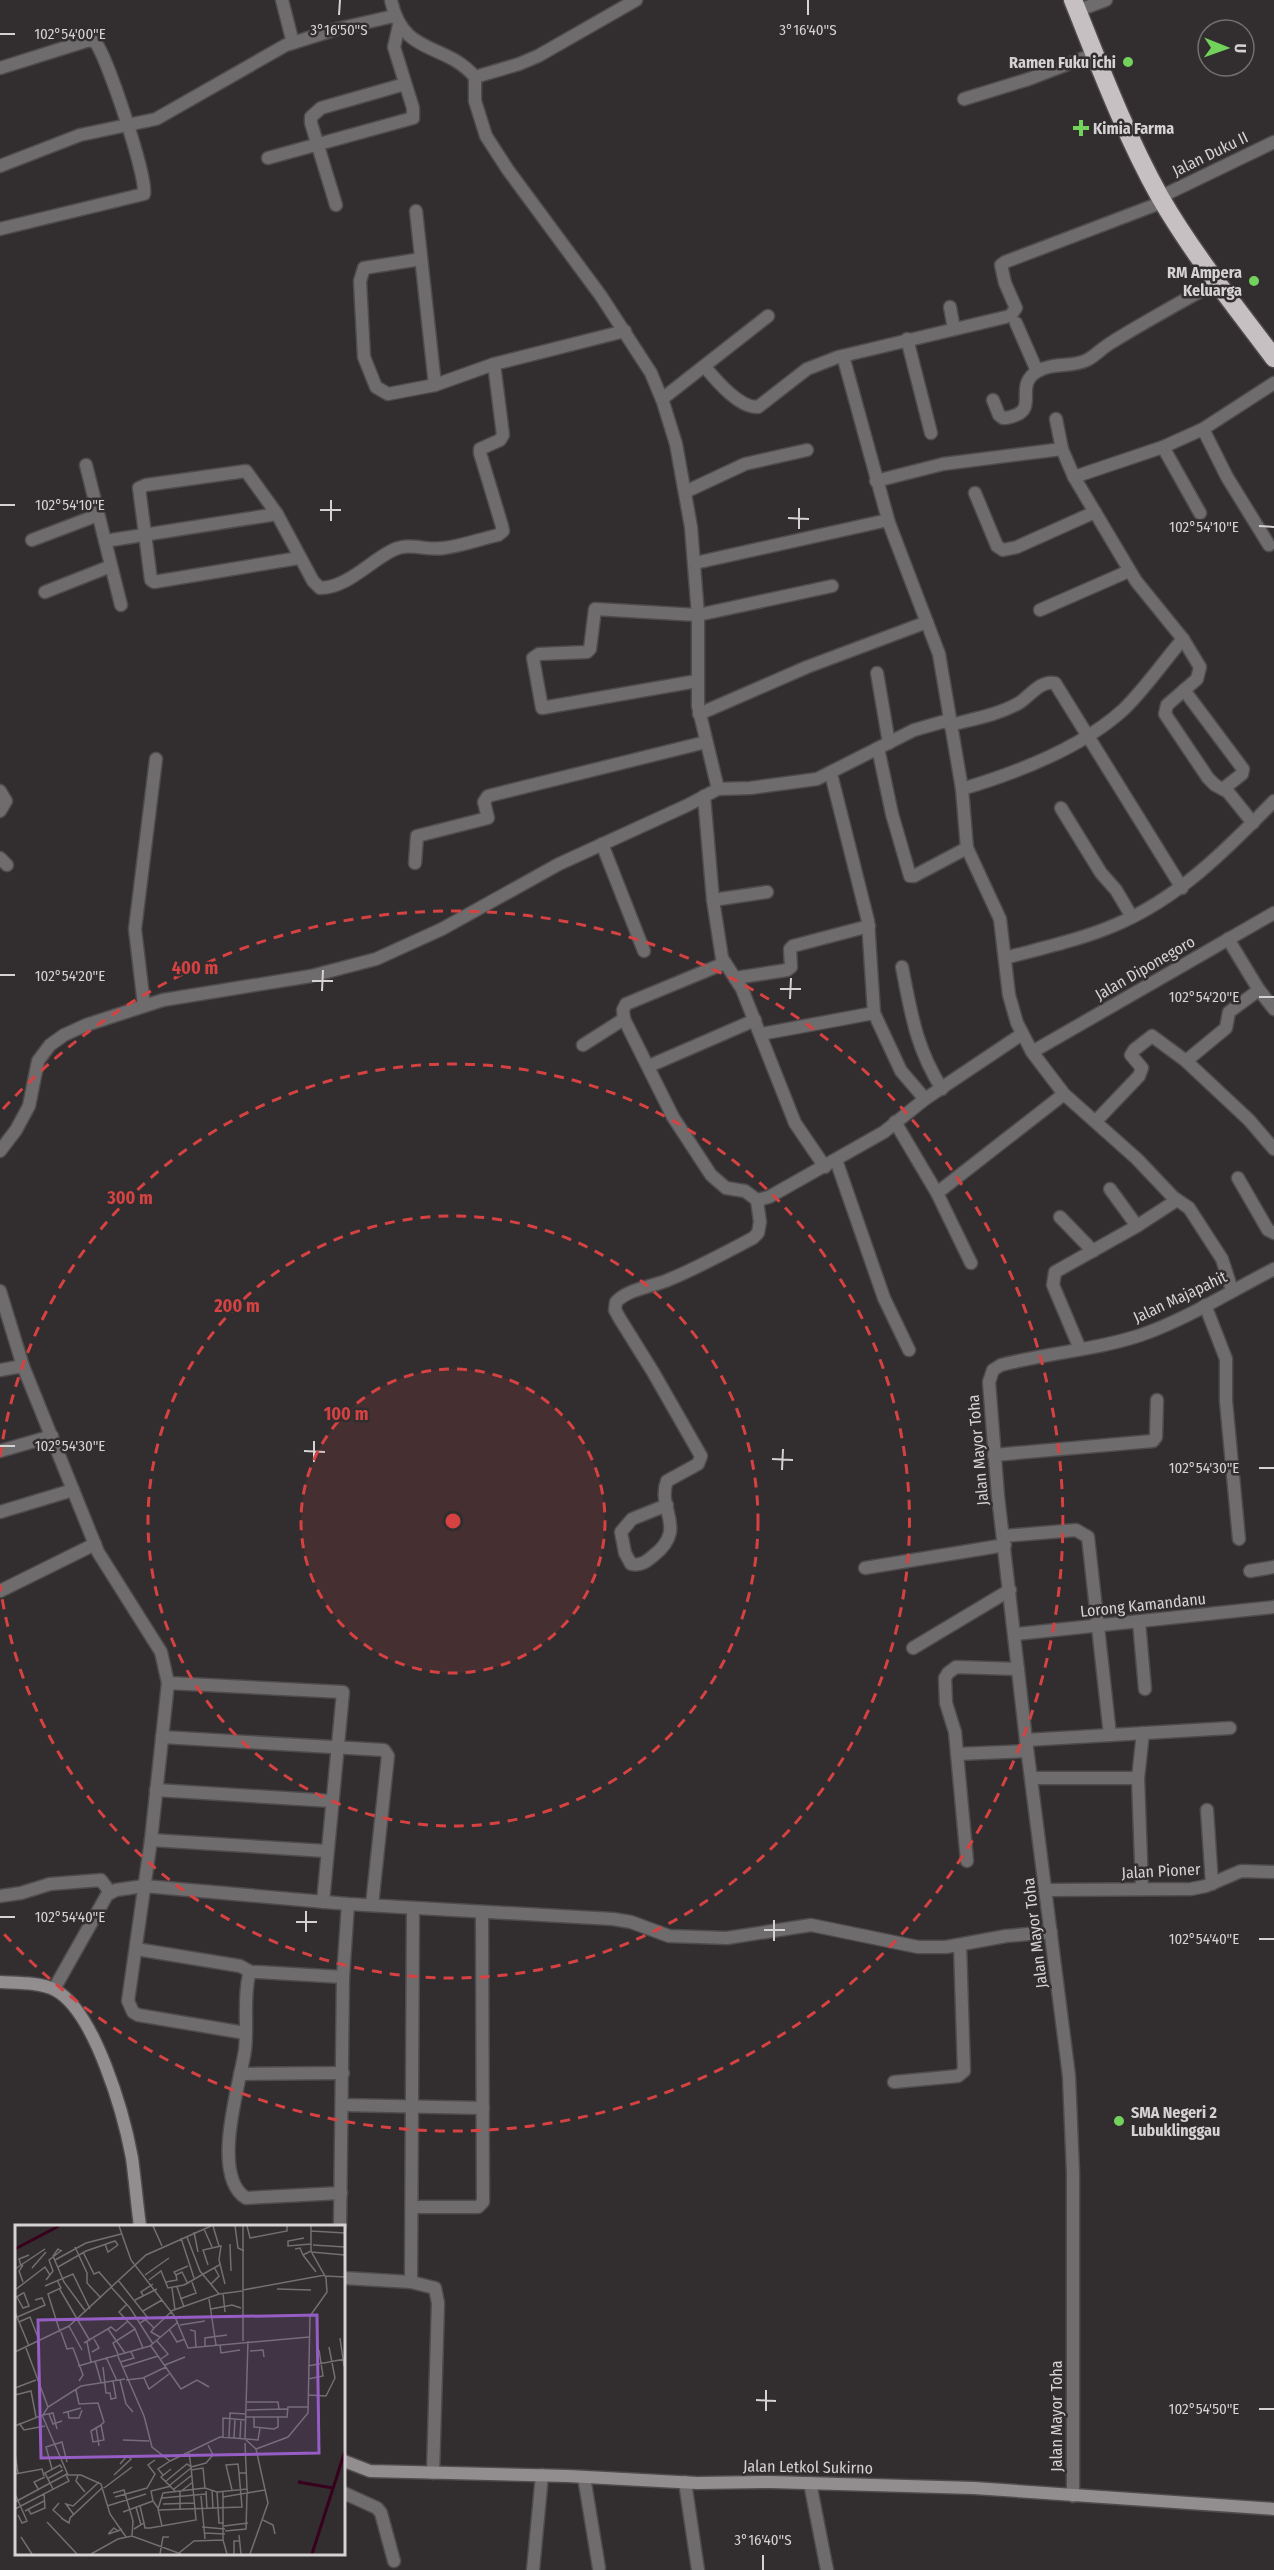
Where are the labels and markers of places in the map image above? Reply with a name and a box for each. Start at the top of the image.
place label: Ramen Fuku ichi [1009,53,1116,72]
marker: Ramen Fuku ichi [1121,55,1135,69]
place label: Kimia Farma [1093,119,1174,138]
marker: Kimia Farma [1074,121,1088,135]
place label: RM Ampera Keluarga [1167,263,1242,300]
marker: RM Ampera Keluarga [1247,274,1261,288]
centre of rings [443,1511,463,1531]
place label: SMA Negeri 2 Lubuklinggau [1131,2103,1220,2140]
marker: SMA Negeri 2 Lubuklinggau [1112,2114,1126,2128]

